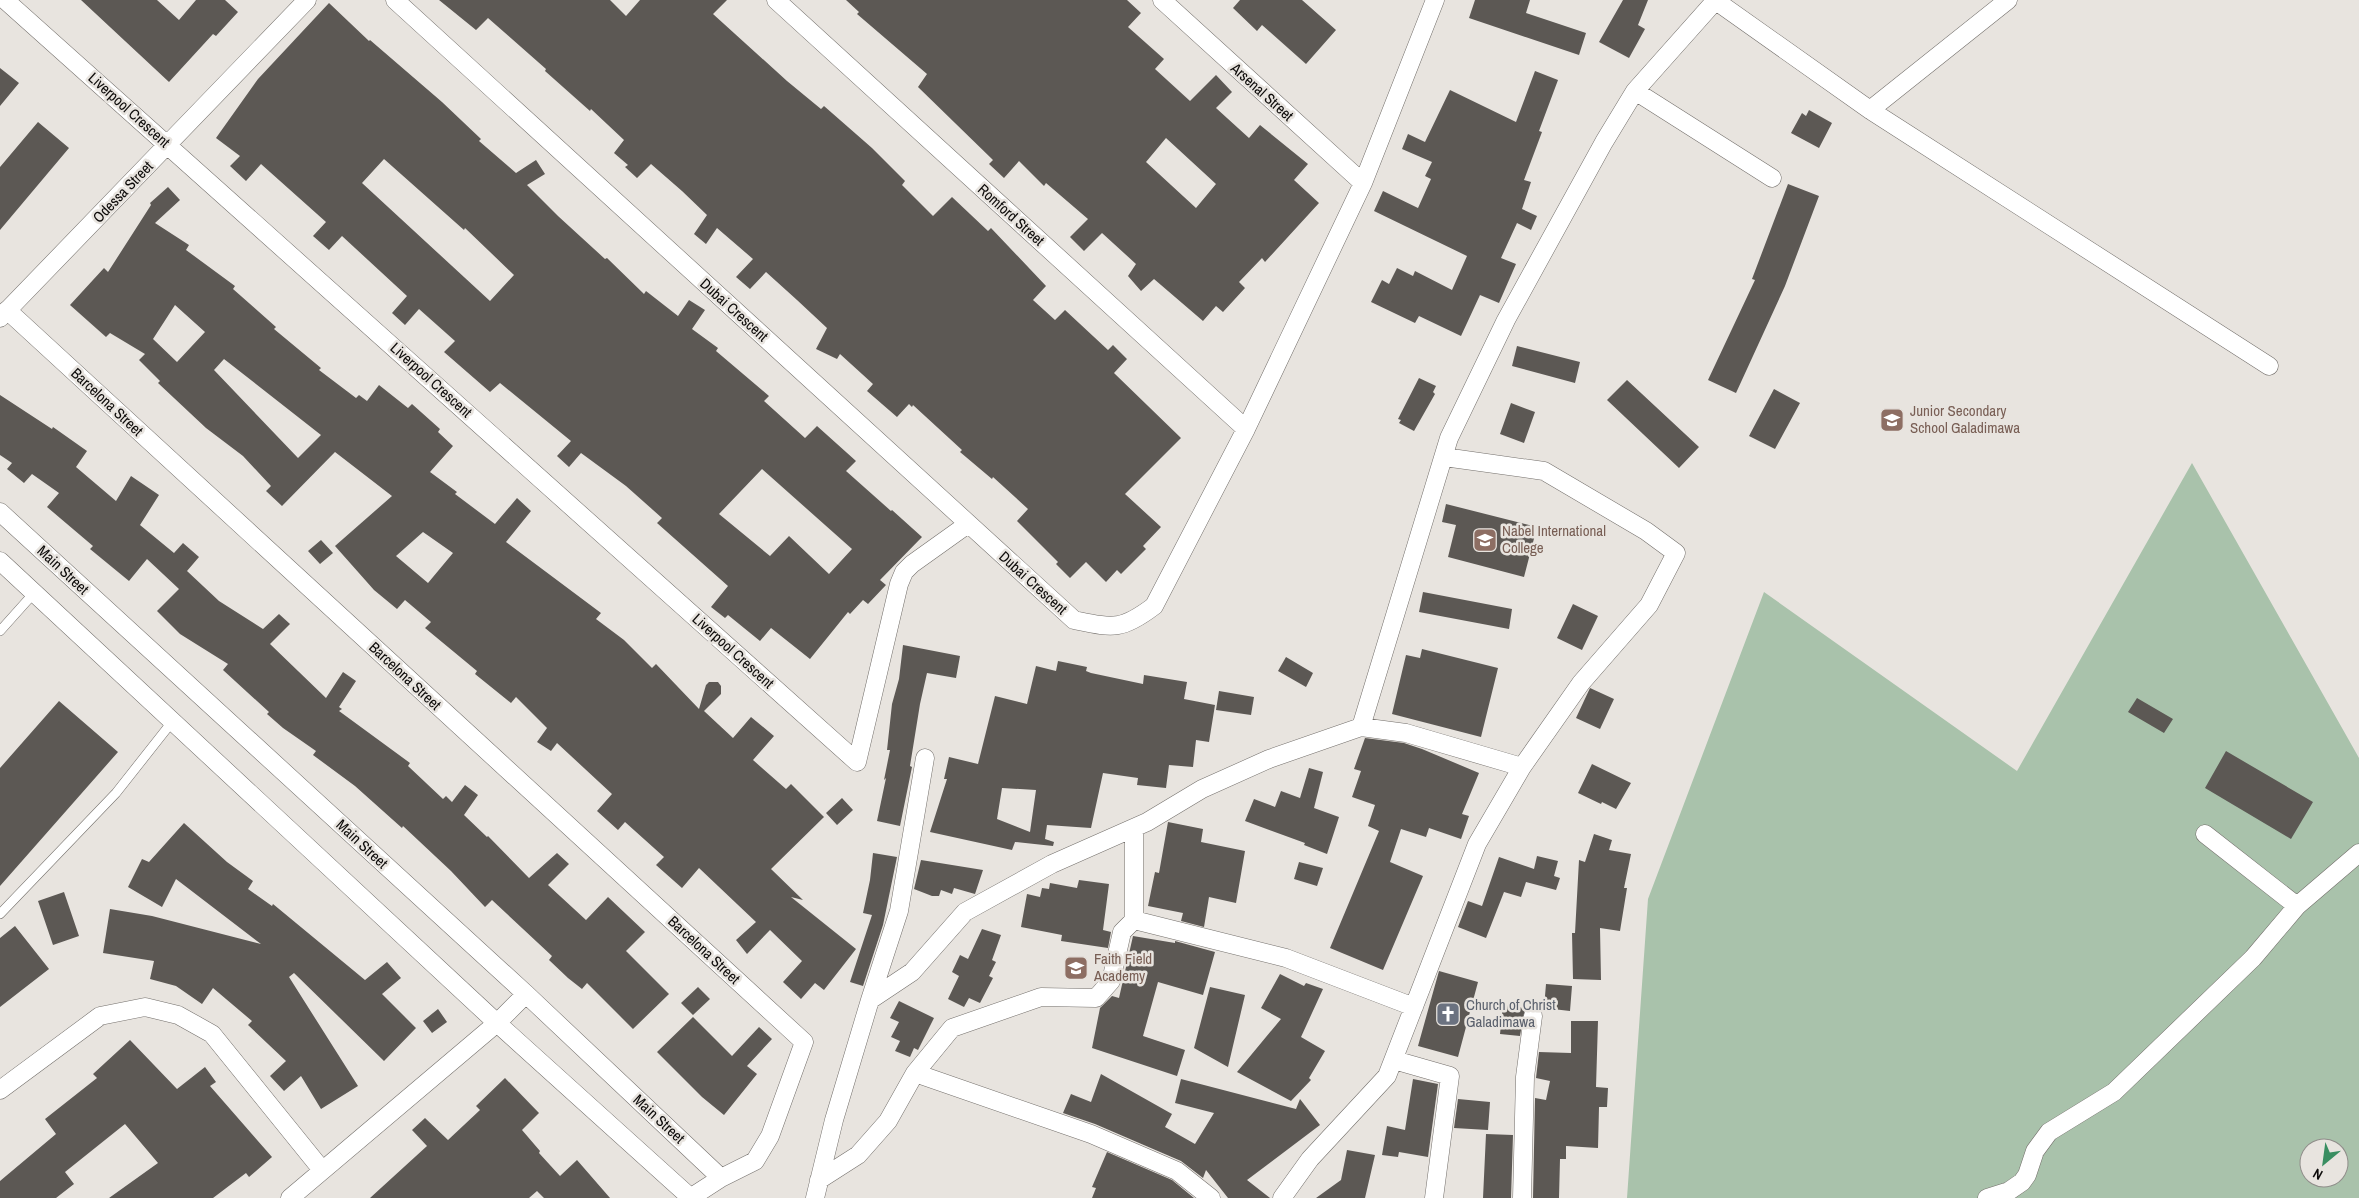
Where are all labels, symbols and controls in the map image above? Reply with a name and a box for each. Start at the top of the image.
street label: Arsenal Street [1226,57,1299,126]
street label: Liverpool Crescent [84,67,175,152]
street label: Odessa Street [88,156,158,227]
street label: Romford Street [973,179,1050,251]
street label: Dubai Crescent [696,273,774,346]
street label: Liverpool Crescent [386,337,477,422]
street label: Barcelona Street [67,363,148,441]
place label: Junior Secondary School Galadimawa [1910,400,2020,438]
school or university icon: Junior Secondary School Galadimawa [1879,407,1905,433]
place label: Nabel International College [1502,520,1606,558]
school or university icon: Nabel International College [1472,527,1498,553]
street label: Main Street [33,540,94,599]
street label: Dubai Crescent [995,546,1073,619]
street label: Liverpool Crescent [688,608,779,693]
street label: Barcelona Street [365,637,446,715]
street label: Main Street [332,814,393,873]
street label: Barcelona Street [664,911,745,989]
place label: Faith Field Academy [1093,948,1152,986]
school or university icon: Faith Field Academy [1063,955,1089,981]
place label: Church of Christ Galadimawa [1466,994,1556,1032]
church icon: Church of Christ Galadimawa [1435,1001,1461,1027]
street label: Main Street [629,1089,690,1148]
north arrow [2299,1138,2349,1188]
text: N [2310,1164,2326,1184]

